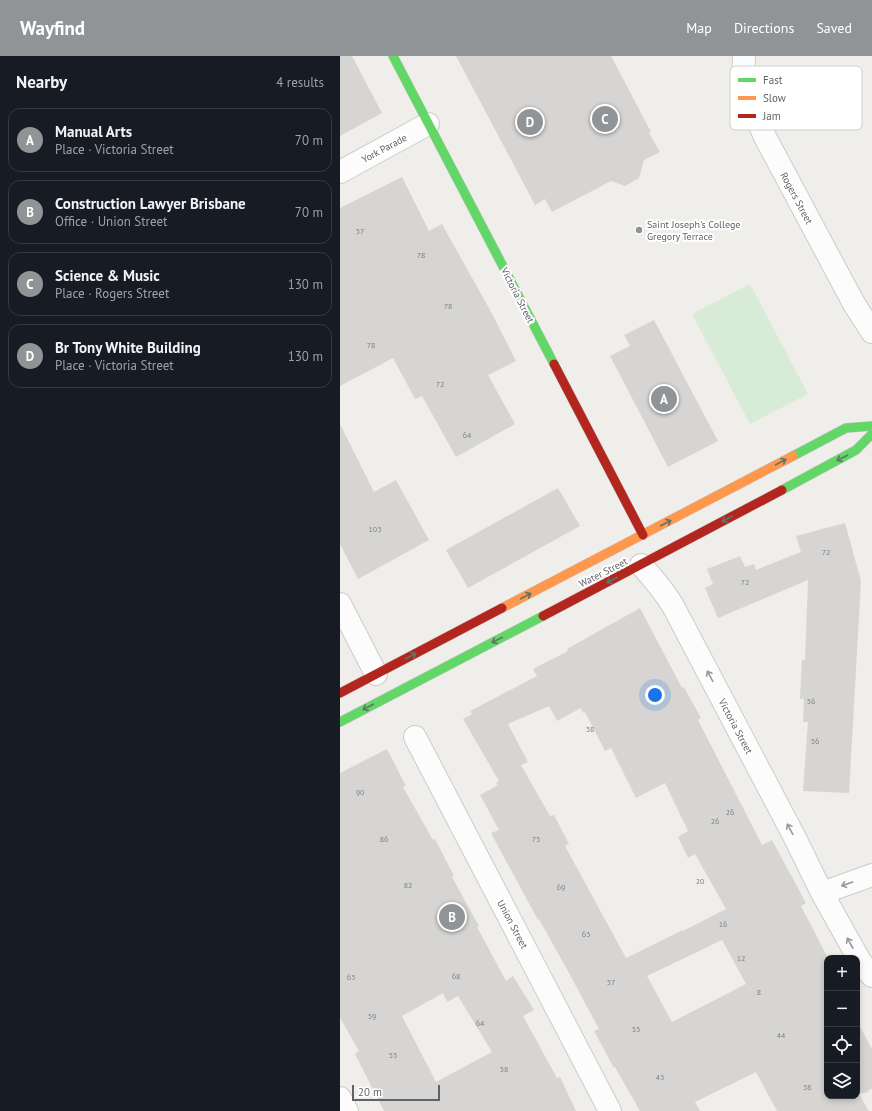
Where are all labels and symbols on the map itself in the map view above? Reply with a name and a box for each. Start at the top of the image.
legend [730,66,862,130]
text: Fast [763,73,783,87]
text: Slow [763,91,786,105]
pin: C [592,104,618,134]
pin: D [517,107,543,137]
text: Jam [762,109,781,123]
street label: York Parade [359,131,409,166]
street label: Rogers Street [777,170,816,227]
place label: Saint Joseph's College Gregory Terrace [647,218,740,243]
marker: Saint Joseph's College Gregory Terrace [634,225,644,235]
house number: 57 [356,226,364,236]
house number: 78 [417,250,425,260]
street label: Victoria Street [498,264,537,326]
house number: 78 [444,301,452,311]
house number: 78 [367,340,375,350]
house number: 72 [436,379,444,389]
pin: A [651,384,677,414]
house number: 64 [463,430,472,440]
one-way arrow [836,455,848,462]
one-way arrow [775,458,787,466]
one-way arrow [721,516,733,523]
one-way arrow [660,518,672,526]
house number: 103 [368,524,382,534]
house number: 72 [822,547,830,557]
street label: Water Street [577,554,630,590]
one-way arrow [606,577,618,584]
house number: 72 [741,577,749,587]
one-way arrow [520,592,532,599]
one-way arrow [491,636,503,644]
one-way arrow [404,652,416,659]
one-way arrow [706,670,713,682]
your location [645,685,665,705]
street label: Victoria Street [715,695,756,757]
house number: 56 [807,696,815,706]
one-way arrow [363,703,375,711]
house number: 38 [586,724,594,734]
house number: 56 [811,736,819,746]
house number: 90 [356,787,365,797]
house number: 26 [726,807,734,817]
house number: 26 [711,816,719,826]
one-way arrow [785,823,793,835]
house number: 86 [380,834,388,844]
house number: 75 [532,834,540,844]
house number: 20 [696,876,705,886]
house number: 82 [404,880,412,890]
one-way arrow [841,880,853,888]
house number: 69 [557,882,565,892]
street label: Union Street [494,897,531,952]
pin: B [439,902,465,932]
house number: 16 [719,919,727,929]
house number: 63 [582,929,590,939]
one-way arrow [846,938,854,950]
house number: 12 [737,953,745,963]
house number: 68 [452,971,460,981]
house number: 63 [347,972,355,982]
house number: 57 [607,977,615,987]
house number: 8 [757,987,761,997]
house number: 59 [368,1011,376,1021]
house number: 64 [476,1018,485,1028]
house number: 55 [632,1024,640,1034]
house number: 44 [777,1030,786,1040]
house number: 55 [389,1050,397,1060]
house number: 58 [500,1064,508,1074]
house number: 43 [656,1072,664,1082]
house number: 38 [803,1082,811,1092]
scale bar [352,1083,440,1102]

